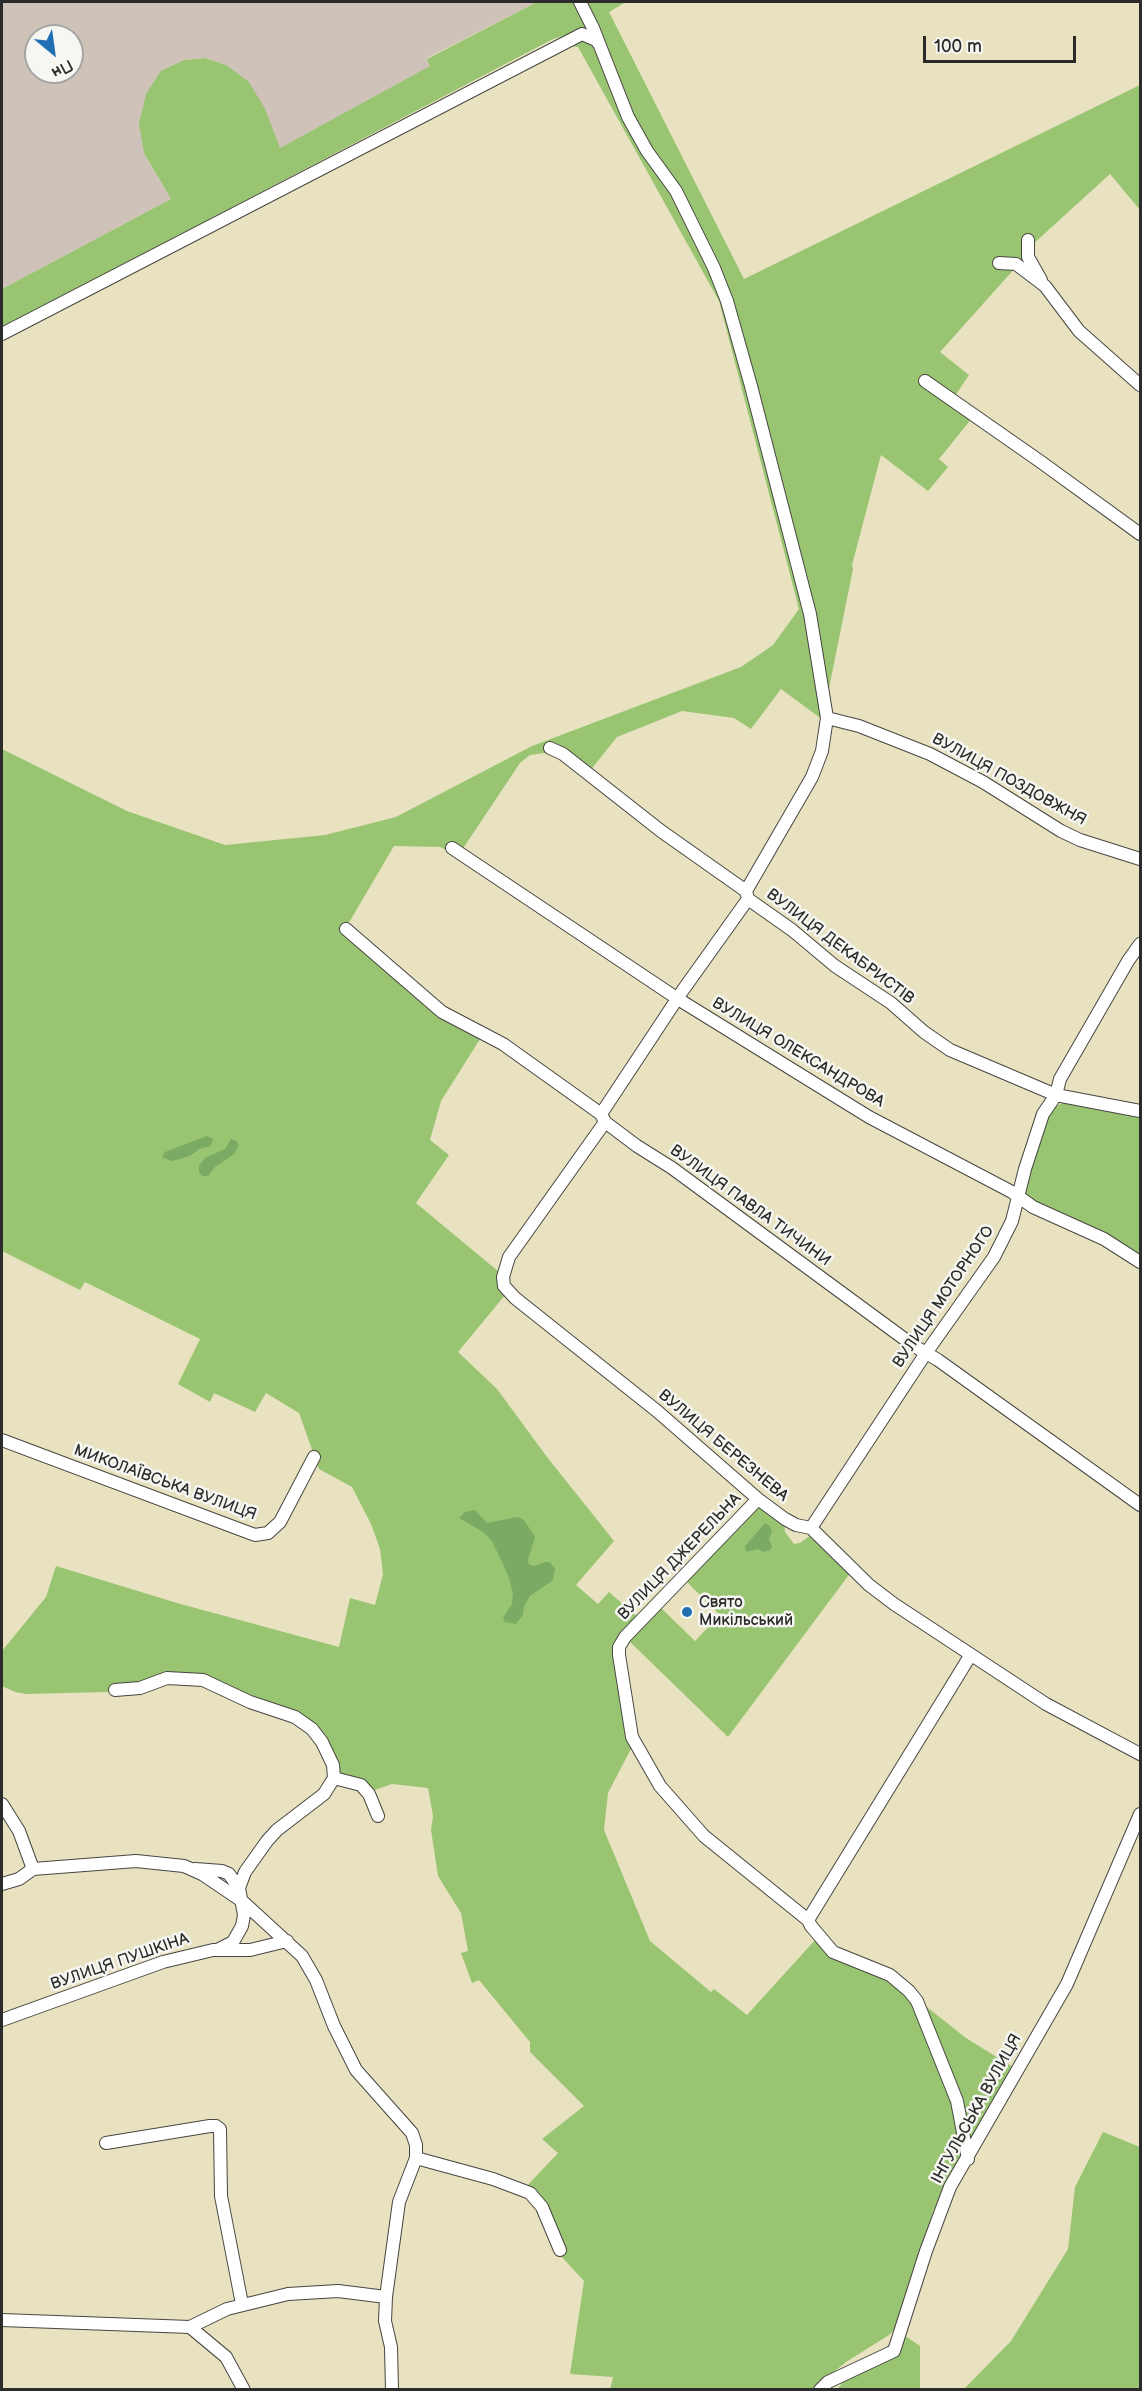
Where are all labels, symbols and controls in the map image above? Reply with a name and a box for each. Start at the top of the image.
north arrow [24,24,84,84]
scale bar [926,24,1079,62]
text: 100 m [934,36,982,57]
text: Пн [48,55,76,82]
street label: ВУЛИЦЯ ПОЗДОВЖНЯ [929,730,1089,830]
street label: ВУЛИЦЯ ДЕКАБРИСТІВ [762,885,918,1009]
street label: ВУЛИЦЯ ОЛЕКСАНДРОВА [708,994,888,1112]
street label: ВУЛИЦЯ ПАВЛА ТИЧИНИ [666,1141,834,1271]
street label: ВУЛИЦЯ МОТОРНОГО [889,1222,999,1372]
street label: ВУЛИЦЯ БЕРЕЗНЕВА [654,1386,792,1506]
street label: МИКОЛАЇВСЬКА ВУЛИЦЯ [71,1441,259,1525]
street label: ВУЛИЦЯ ДЖЕРЕЛЬНА [614,1490,746,1624]
place label: Свято Микільський [699,1593,793,1631]
marker: Свято Микільський [680,1605,694,1619]
street label: ВУЛИЦЯ ПУШКІНА [48,1929,192,1995]
street label: ІНГУЛЬСЬКА ВУЛИЦЯ [928,2031,1026,2187]

